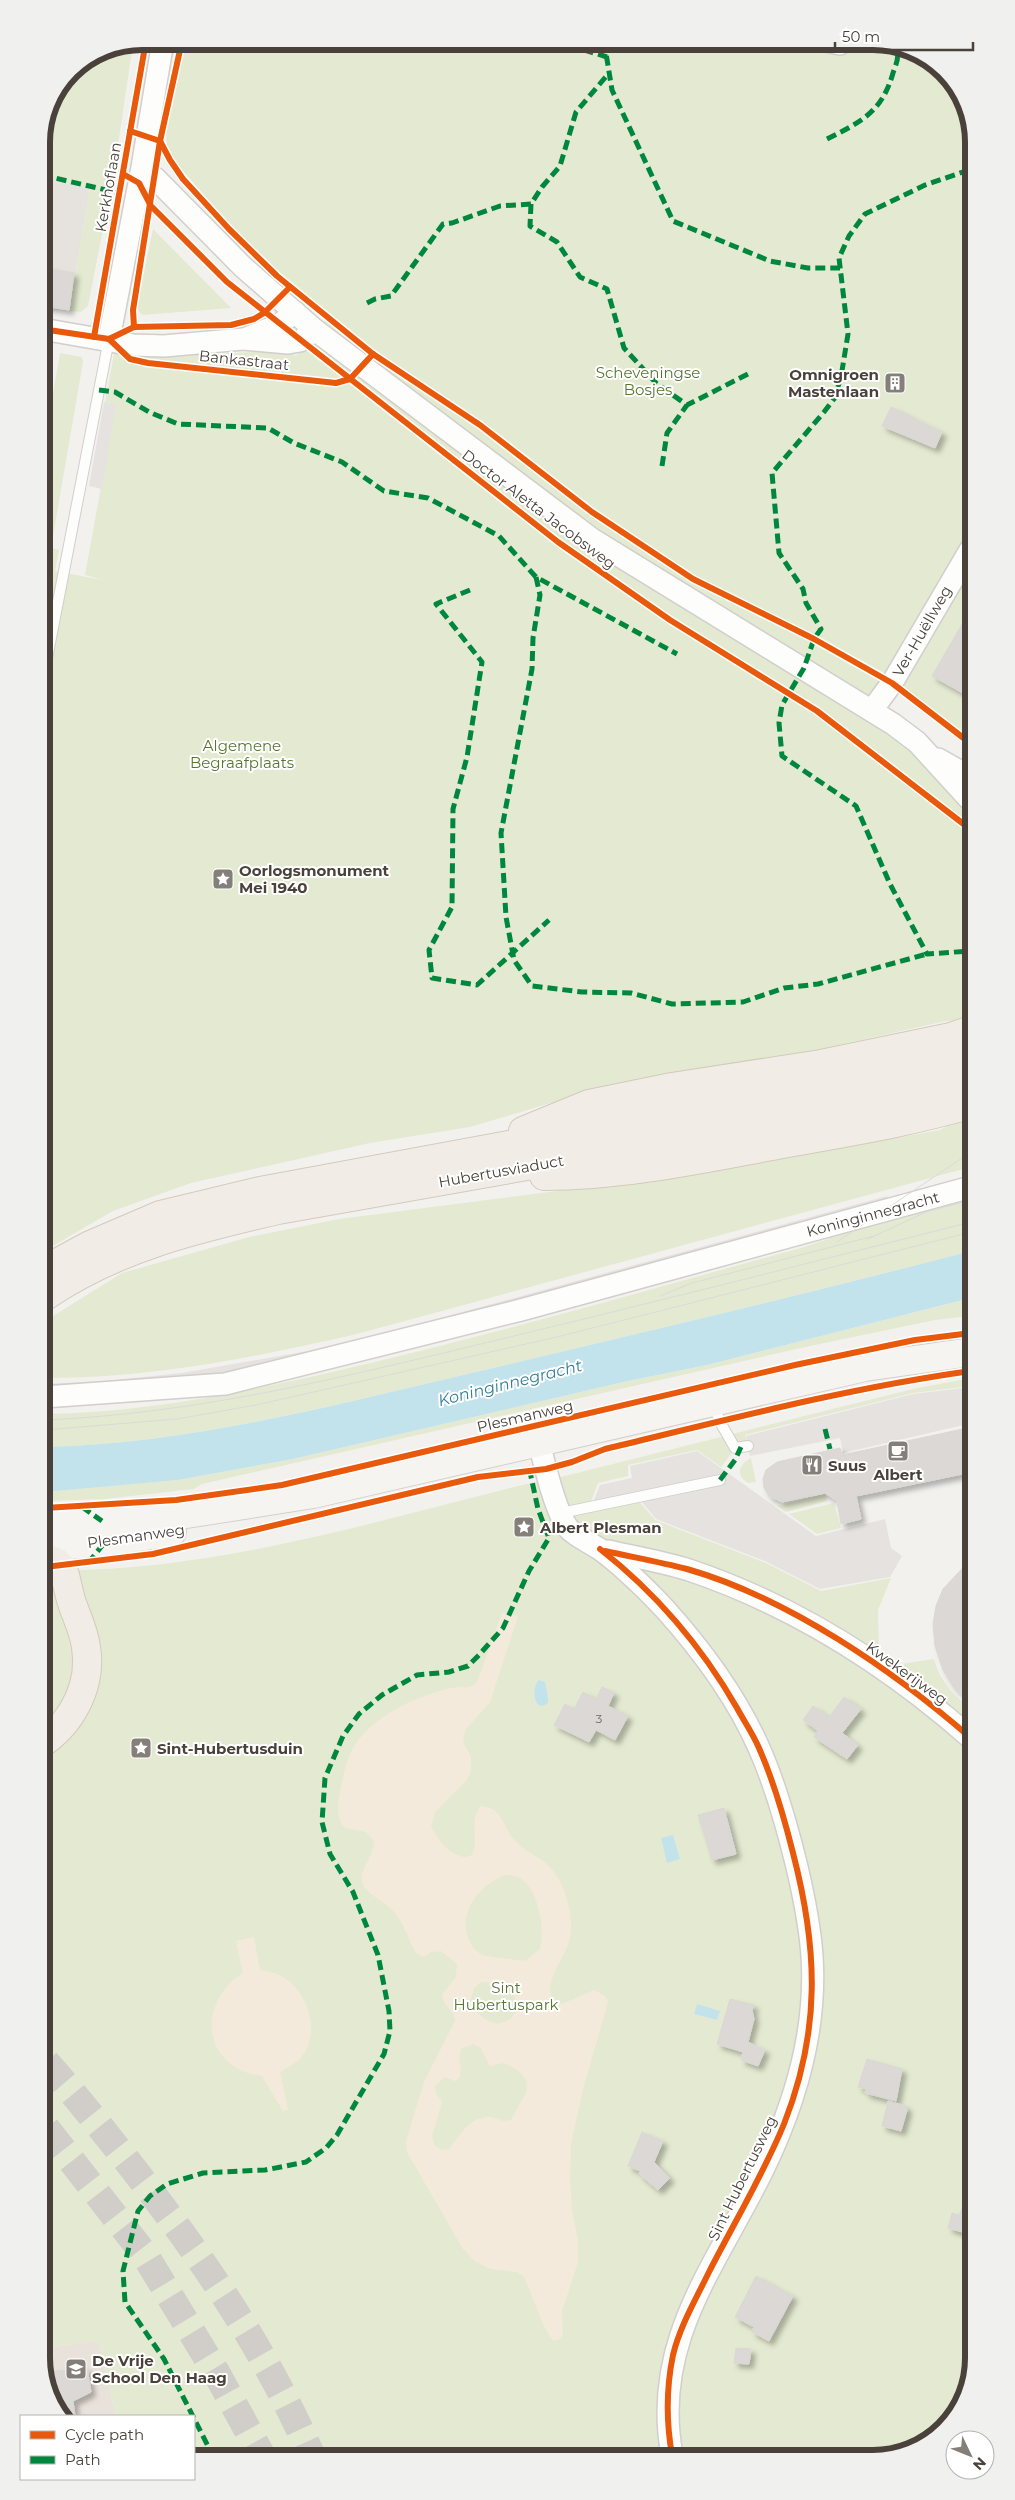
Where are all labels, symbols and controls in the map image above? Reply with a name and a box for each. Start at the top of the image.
scale bar [835,20,972,52]
text: 50 m [842,27,880,46]
street label: Kerkhoflaan [91,141,125,233]
street label: Bankastraat [198,346,290,374]
park label: Scheveningse Bosjes [596,363,700,399]
place label: Omnigroen Mastenlaan [788,365,879,401]
building icon: Omnigroen Mastenlaan [883,371,907,395]
street label: Doctor Aletta Jacobsweg [458,445,620,573]
street label: Ver-Huëllweg [888,582,956,680]
park label: Algemene Begraafplaats [190,736,294,772]
place label: Oorlogsmonument Mei 1940 [239,861,390,897]
place icon: Oorlogsmonument Mei 1940 [211,867,235,891]
street label: Hubertusviaduct [437,1151,565,1191]
street label: Koninginnegracht [804,1187,942,1241]
water label: Koninginnegracht [436,1356,584,1410]
street label: Plesmanweg [475,1396,575,1436]
cafe icon: Albert [886,1439,910,1463]
restaurant icon: Suus [800,1453,824,1477]
place label: Suus [828,1456,866,1475]
place label: Albert [872,1465,923,1484]
place icon: Albert Plesman [512,1515,536,1539]
place label: Albert Plesman [539,1518,662,1537]
street label: Plesmanweg [86,1520,186,1552]
street label: Kwekerijweg [863,1637,951,1709]
house number: 3 [596,1711,603,1726]
place icon: Sint-Hubertusduin [129,1736,153,1760]
place label: Sint-Hubertusduin [157,1739,303,1758]
park label: Sint Hubertuspark [453,1978,559,2014]
street label: Sint Hubertusweg [703,2112,781,2244]
place label: De Vrije School Den Haag [92,2351,227,2387]
school or university icon: De Vrije School Den Haag [64,2357,88,2381]
legend [20,2415,195,2480]
text: Cycle path [65,2425,144,2444]
north arrow [945,2430,995,2480]
text: Path [65,2450,101,2469]
text: N [969,2454,990,2474]

